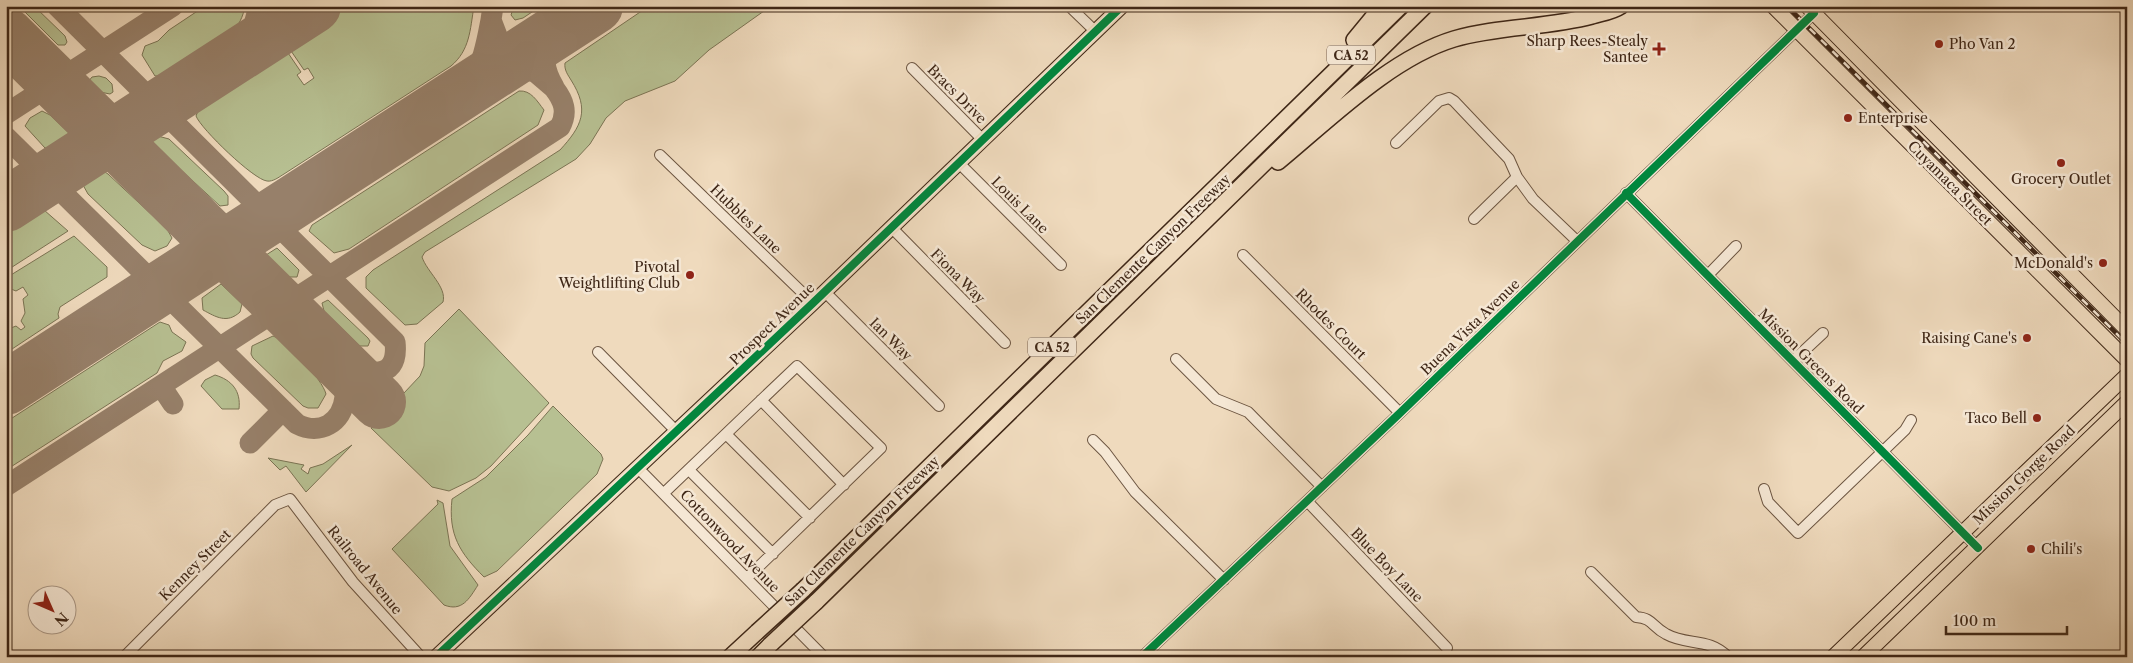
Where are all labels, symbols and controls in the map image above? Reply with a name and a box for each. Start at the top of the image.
place label: Sharp Rees-Stealy Santee [1526,32,1648,66]
place label: Pho Van 2 [1949,35,2016,53]
marker: Pho Van 2 [1933,38,1945,50]
marker: Sharp Rees-Stealy Santee [1652,42,1666,56]
road number: CA 52 [1327,46,1375,64]
street label: Bracs Drive [924,61,991,128]
place label: Enterprise [1858,109,1928,127]
marker: Enterprise [1842,112,1854,124]
street label: Cuyamaca Street [1904,137,1996,229]
marker: Grocery Outlet [2055,157,2067,169]
street label: San Clemente Canyon Freeway [1072,170,1234,328]
place label: Grocery Outlet [2011,170,2111,188]
street label: Louis Lane [988,173,1053,238]
street label: Hubbles Lane [707,180,786,258]
street label: Fiona Way [927,245,989,307]
place label: McDonald's [2014,254,2093,272]
marker: McDonald's [2097,257,2109,269]
place label: Pivotal Weightlifting Club [557,258,680,292]
marker: Pivotal Weightlifting Club [684,269,696,281]
street label: Buena Vista Avenue [1417,275,1523,379]
street label: Prospect Avenue [726,279,818,369]
street label: Rhodes Court [1292,285,1370,363]
street label: Mission Greens Road [1754,304,1868,418]
street label: Ian Way [866,314,916,364]
place label: Raising Cane's [1921,329,2017,347]
marker: Raising Cane's [2021,332,2033,344]
road number: CA 52 [1028,338,1076,357]
place label: Taco Bell [1965,409,2027,427]
marker: Taco Bell [2031,412,2043,424]
street label: Mission Gorge Road [1969,421,2079,528]
street label: San Clemente Canyon Freeway [781,452,943,610]
street label: Cottonwood Avenue [676,486,784,596]
street label: Railroad Avenue [324,522,406,618]
street label: Blue Boy Lane [1347,524,1427,606]
street label: Kenney Street [155,525,235,605]
place label: Chili's [2041,540,2082,558]
marker: Chili's [2025,543,2037,555]
north arrow [28,586,78,636]
scale bar [1946,603,2067,635]
text: N [51,609,72,630]
text: 100 m [1953,611,1996,630]

